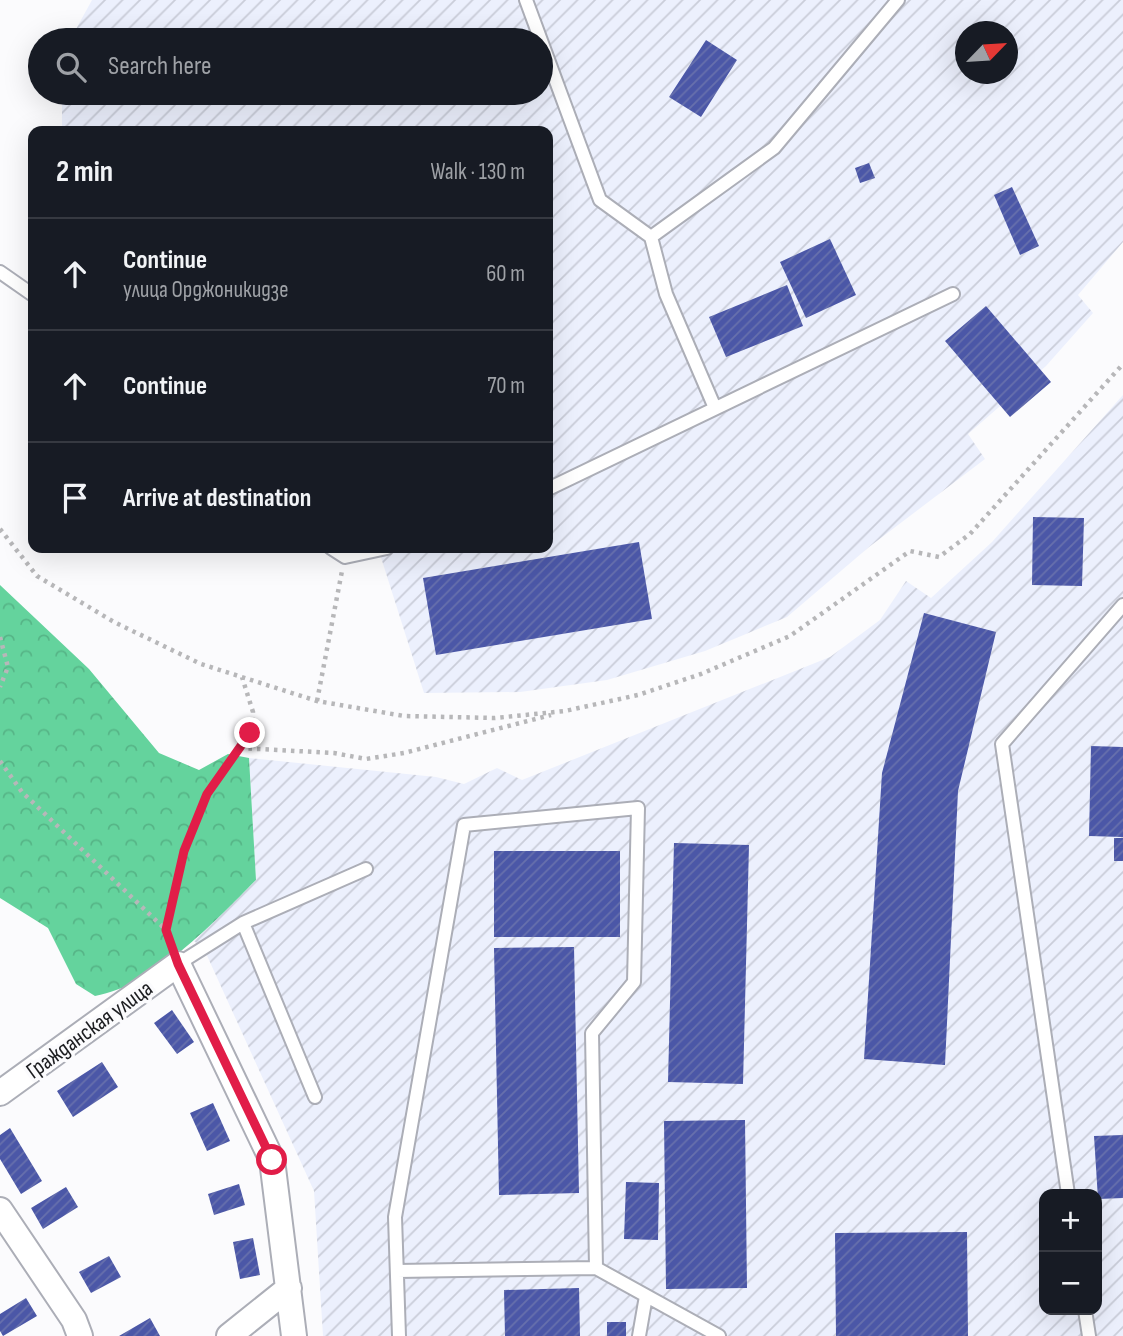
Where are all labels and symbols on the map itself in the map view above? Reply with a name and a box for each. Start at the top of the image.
north arrow [955,21,1018,84]
route end [234,717,265,748]
street label: Гражданская улица [21,975,158,1085]
route start [256,1144,287,1175]

